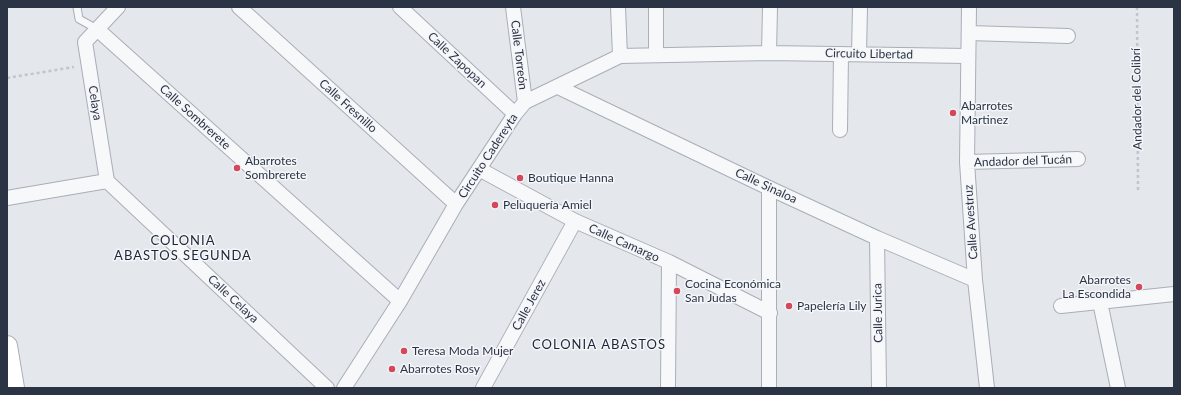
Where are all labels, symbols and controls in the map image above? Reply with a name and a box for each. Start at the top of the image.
street label: Calle Torreón [508,19,530,91]
street label: Calle Zapopan [425,29,489,91]
street label: Circuito Libertad [825,46,913,62]
street label: Andador del Colibrí [1129,48,1145,150]
street label: Calle Fresnillo [316,76,380,136]
street label: Calle Sombrerete [157,81,233,153]
street label: Celaya [85,85,105,121]
place label: Abarrotes Martinez [961,99,1013,127]
marker: Abarrotes Martinez [948,108,958,118]
street label: Circuito Cadereyta [455,111,521,201]
street label: Andador del Tucán [974,152,1072,170]
place label: Abarrotes Sombrerete [245,154,306,182]
marker: Abarrotes Sombrerete [232,163,242,173]
street label: Calle Sinaloa [733,165,799,207]
place label: Boutique Hanna [528,171,614,185]
marker: Boutique Hanna [515,173,525,183]
street label: Calle Avestruz [961,184,981,260]
place label: Peluquería Amiel [503,198,592,212]
marker: Peluquería Amiel [490,200,500,210]
street label: Calle Camargo [586,221,662,265]
district label: COLONIA ABASTOS SEGUNDA [114,233,252,264]
street label: Calle Celaya [205,272,261,326]
place label: Abarrotes La Escondida [1062,273,1131,301]
street label: Calle Jerez [509,277,549,333]
place label: Cocina Económica San Judas [685,277,781,305]
marker: Abarrotes La Escondida [1134,282,1144,292]
street label: Calle Jurica [870,283,886,343]
marker: Cocina Económica San Judas [672,286,682,296]
place label: Papelería Lily [797,299,867,313]
marker: Papelería Lily [784,301,794,311]
district label: COLONIA ABASTOS [532,337,666,353]
place label: Teresa Moda Mujer [412,344,513,358]
marker: Teresa Moda Mujer [399,346,409,356]
place label: Abarrotes Rosy [400,362,480,376]
marker: Abarrotes Rosy [387,364,397,374]

